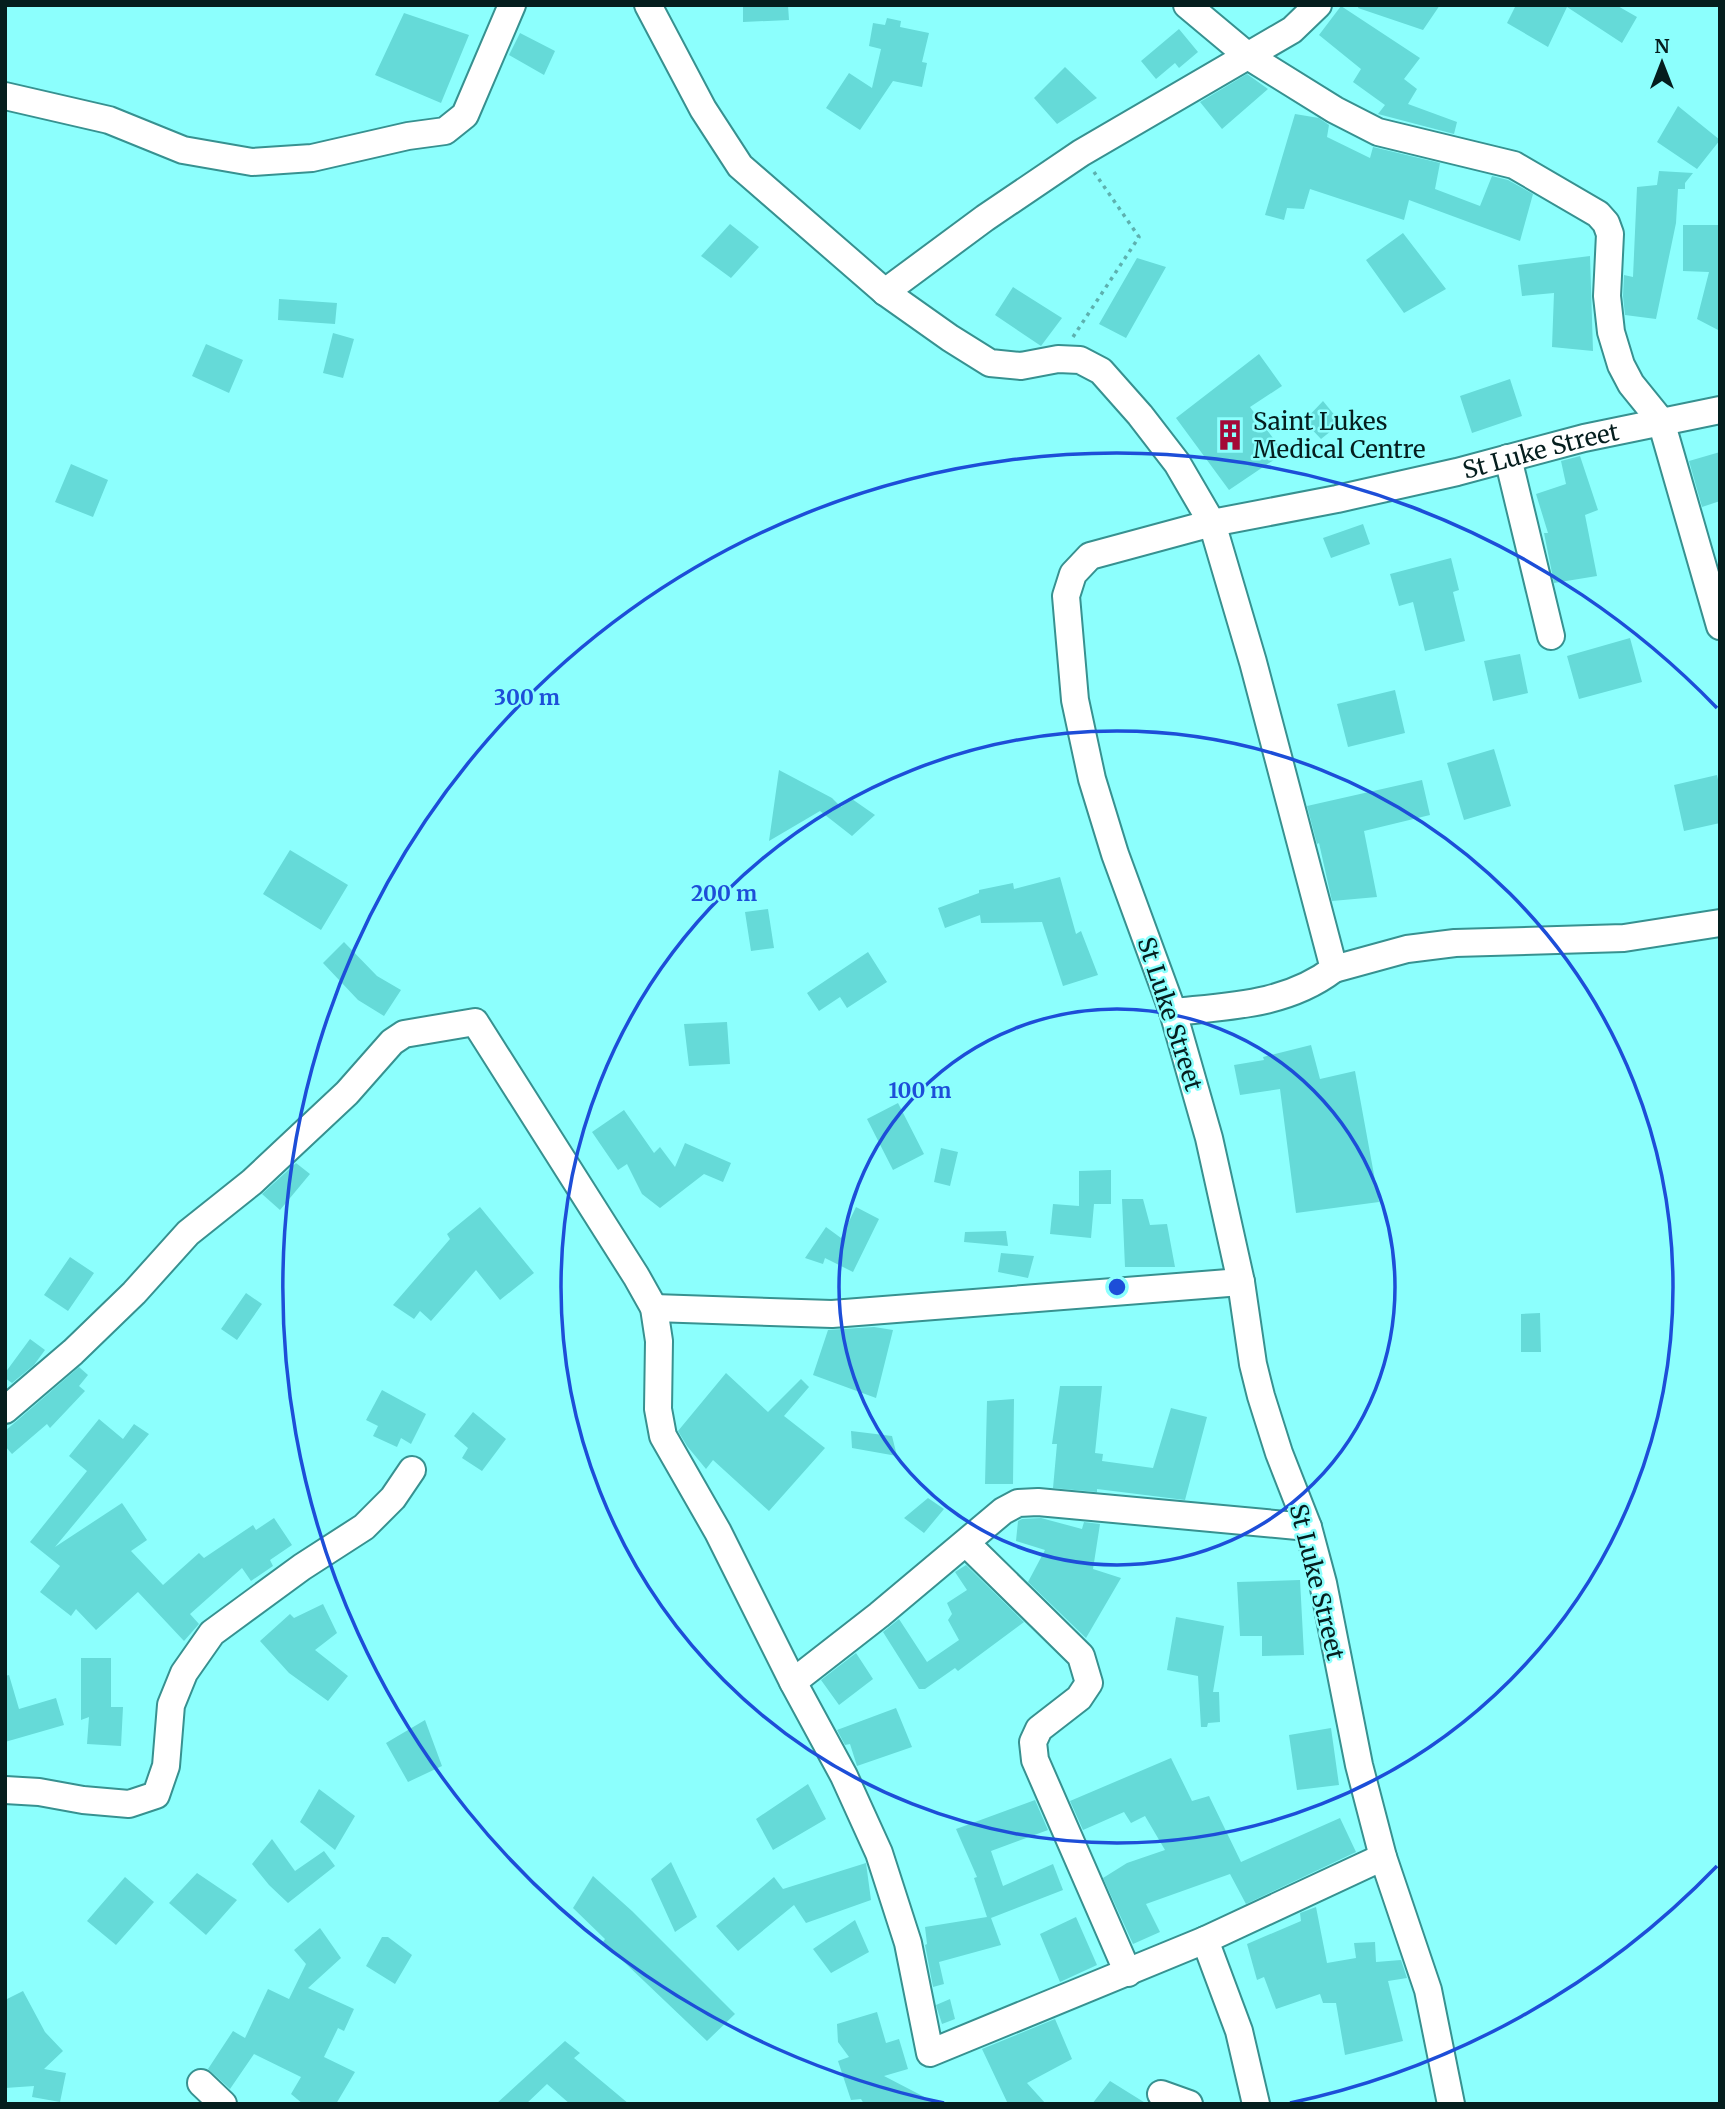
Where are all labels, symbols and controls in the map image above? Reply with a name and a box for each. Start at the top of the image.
north arrow [1627,28,1697,98]
text: N [1654,34,1670,58]
place label: Saint Lukes Medical Centre [1253,406,1426,465]
street label: St Luke Street [1459,416,1622,485]
building icon: Saint Lukes Medical Centre [1213,418,1247,452]
text: 300 m [494,684,560,711]
text: 200 m [691,880,757,907]
street label: St Luke Street [1131,933,1210,1095]
text: 100 m [889,1077,951,1104]
centre of rings [1105,1275,1129,1299]
street label: St Luke Street [1283,1501,1352,1664]

